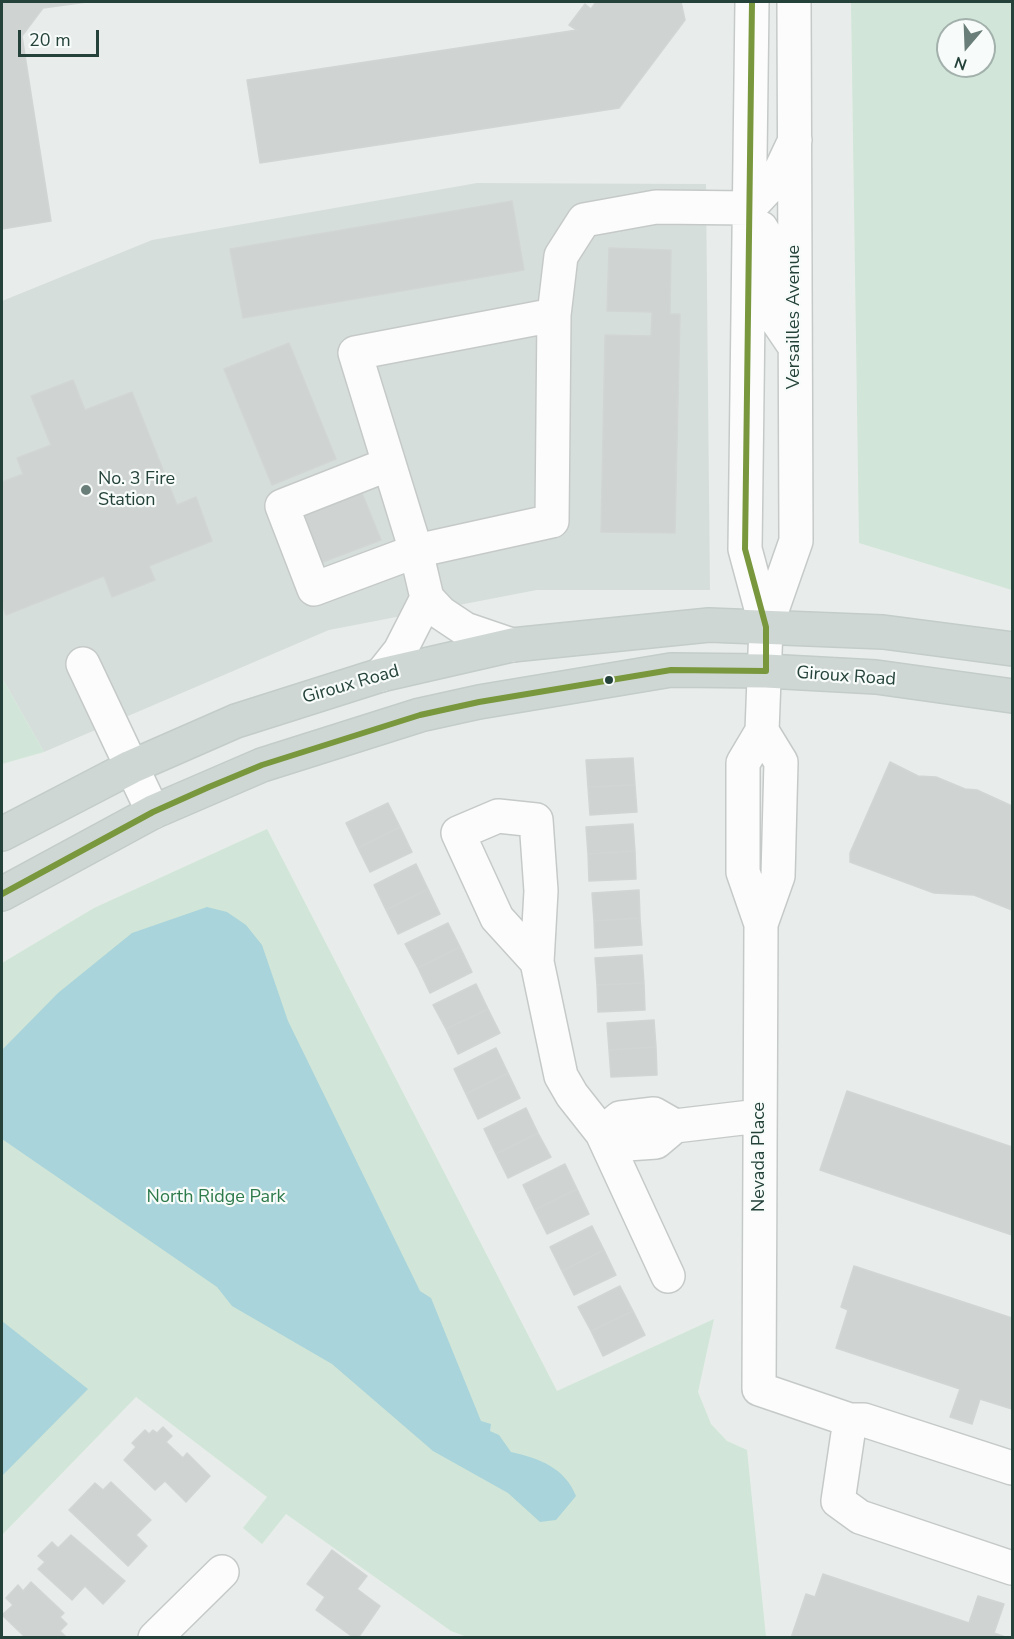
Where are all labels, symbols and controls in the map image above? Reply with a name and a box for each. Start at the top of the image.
scale bar [21,18,102,56]
north arrow [936,18,996,78]
text: 20 m [29,28,71,52]
text: N [952,51,970,75]
street label: Versailles Avenue [784,245,806,389]
place label: No. 3 Fire Station [98,469,175,512]
marker: No. 3 Fire Station [79,483,93,497]
street label: Giroux Road [300,661,402,709]
street label: Giroux Road [796,663,896,691]
unlabelled marker [603,674,615,686]
street label: Nevada Place [749,1102,771,1212]
park label: North Ridge Park [147,1187,285,1209]

